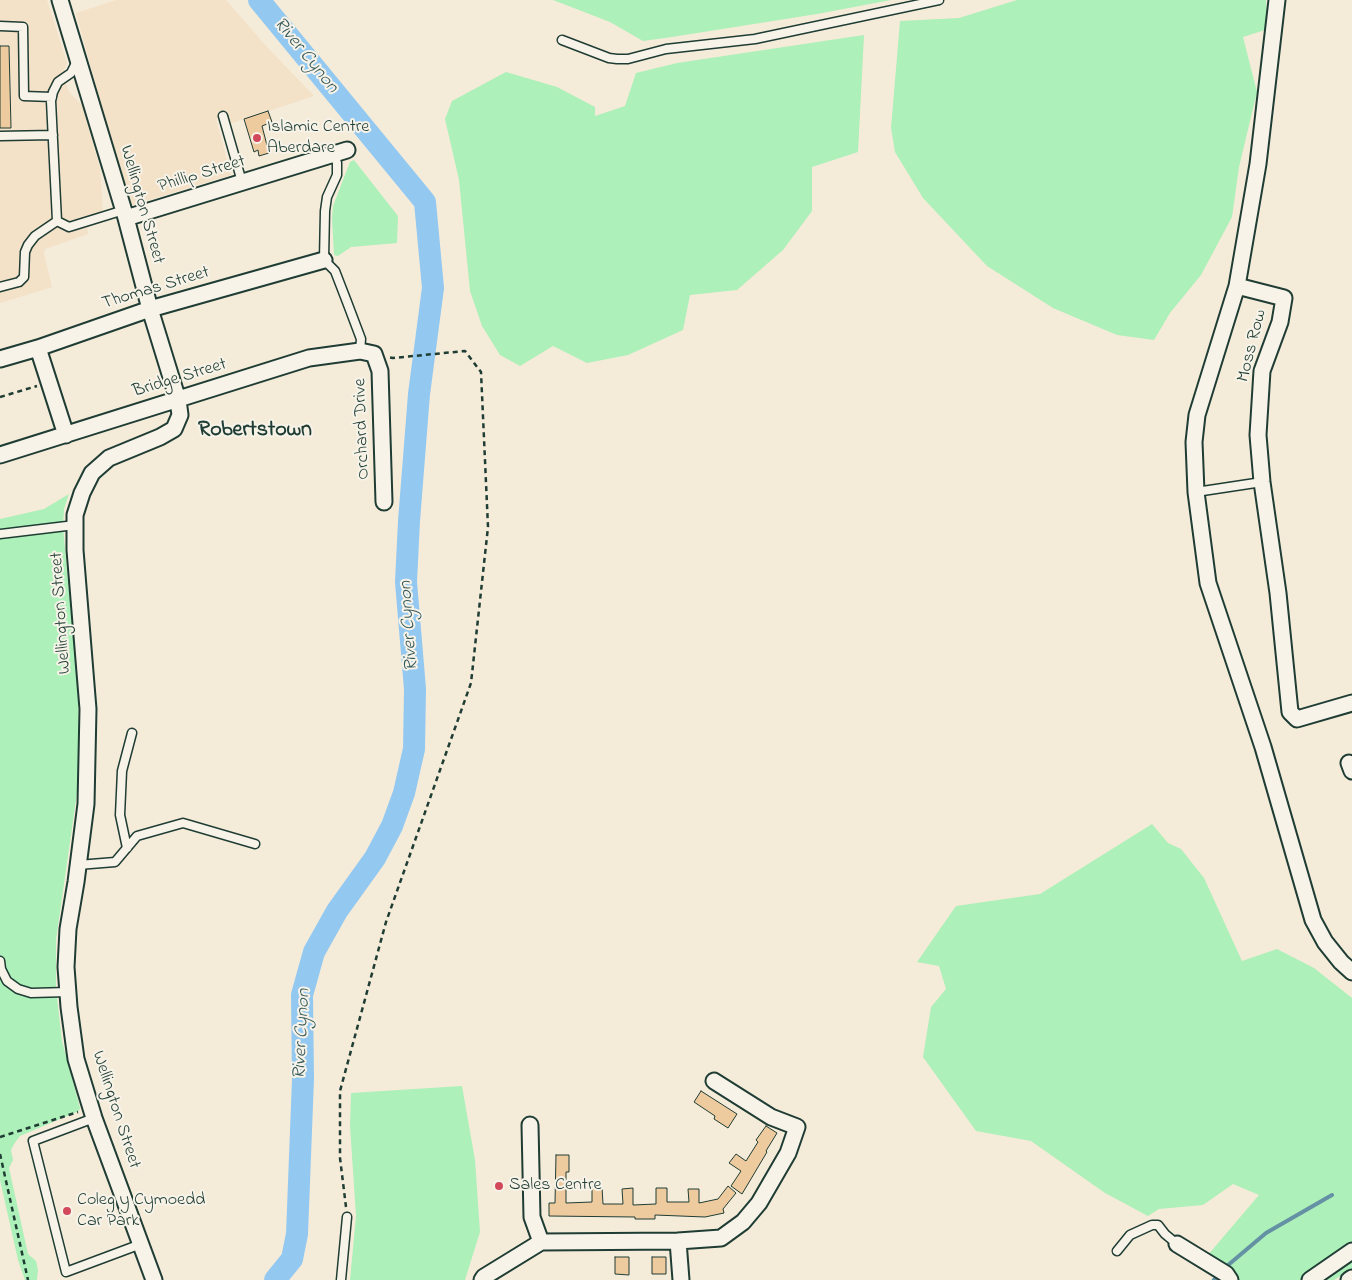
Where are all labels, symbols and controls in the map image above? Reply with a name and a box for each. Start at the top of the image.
water label: River Cynon [268,14,342,98]
place label: Islamic Centre Aberdare [267,117,369,160]
marker: Islamic Centre Aberdare [251,132,263,144]
street label: Wellington Street [114,143,168,267]
street label: Phillip Street [156,152,248,198]
street label: Thomas Street [100,262,212,316]
street label: Moss Row [1234,307,1272,385]
street label: Bridge Street [130,354,230,404]
street label: Orchard Drive [350,378,376,480]
district label: Robertstown [198,418,312,444]
street label: Wellington Street [47,551,77,675]
water label: River Cynon [395,580,425,672]
water label: River Cynon [289,988,317,1080]
street label: Wellington Street [86,1048,144,1172]
place label: Sales Centre [509,1175,602,1197]
marker: Sales Centre [493,1180,505,1192]
place label: Coleg y Cymoedd Car Park [77,1190,205,1232]
marker: Coleg y Cymoedd Car Park [61,1205,73,1217]

